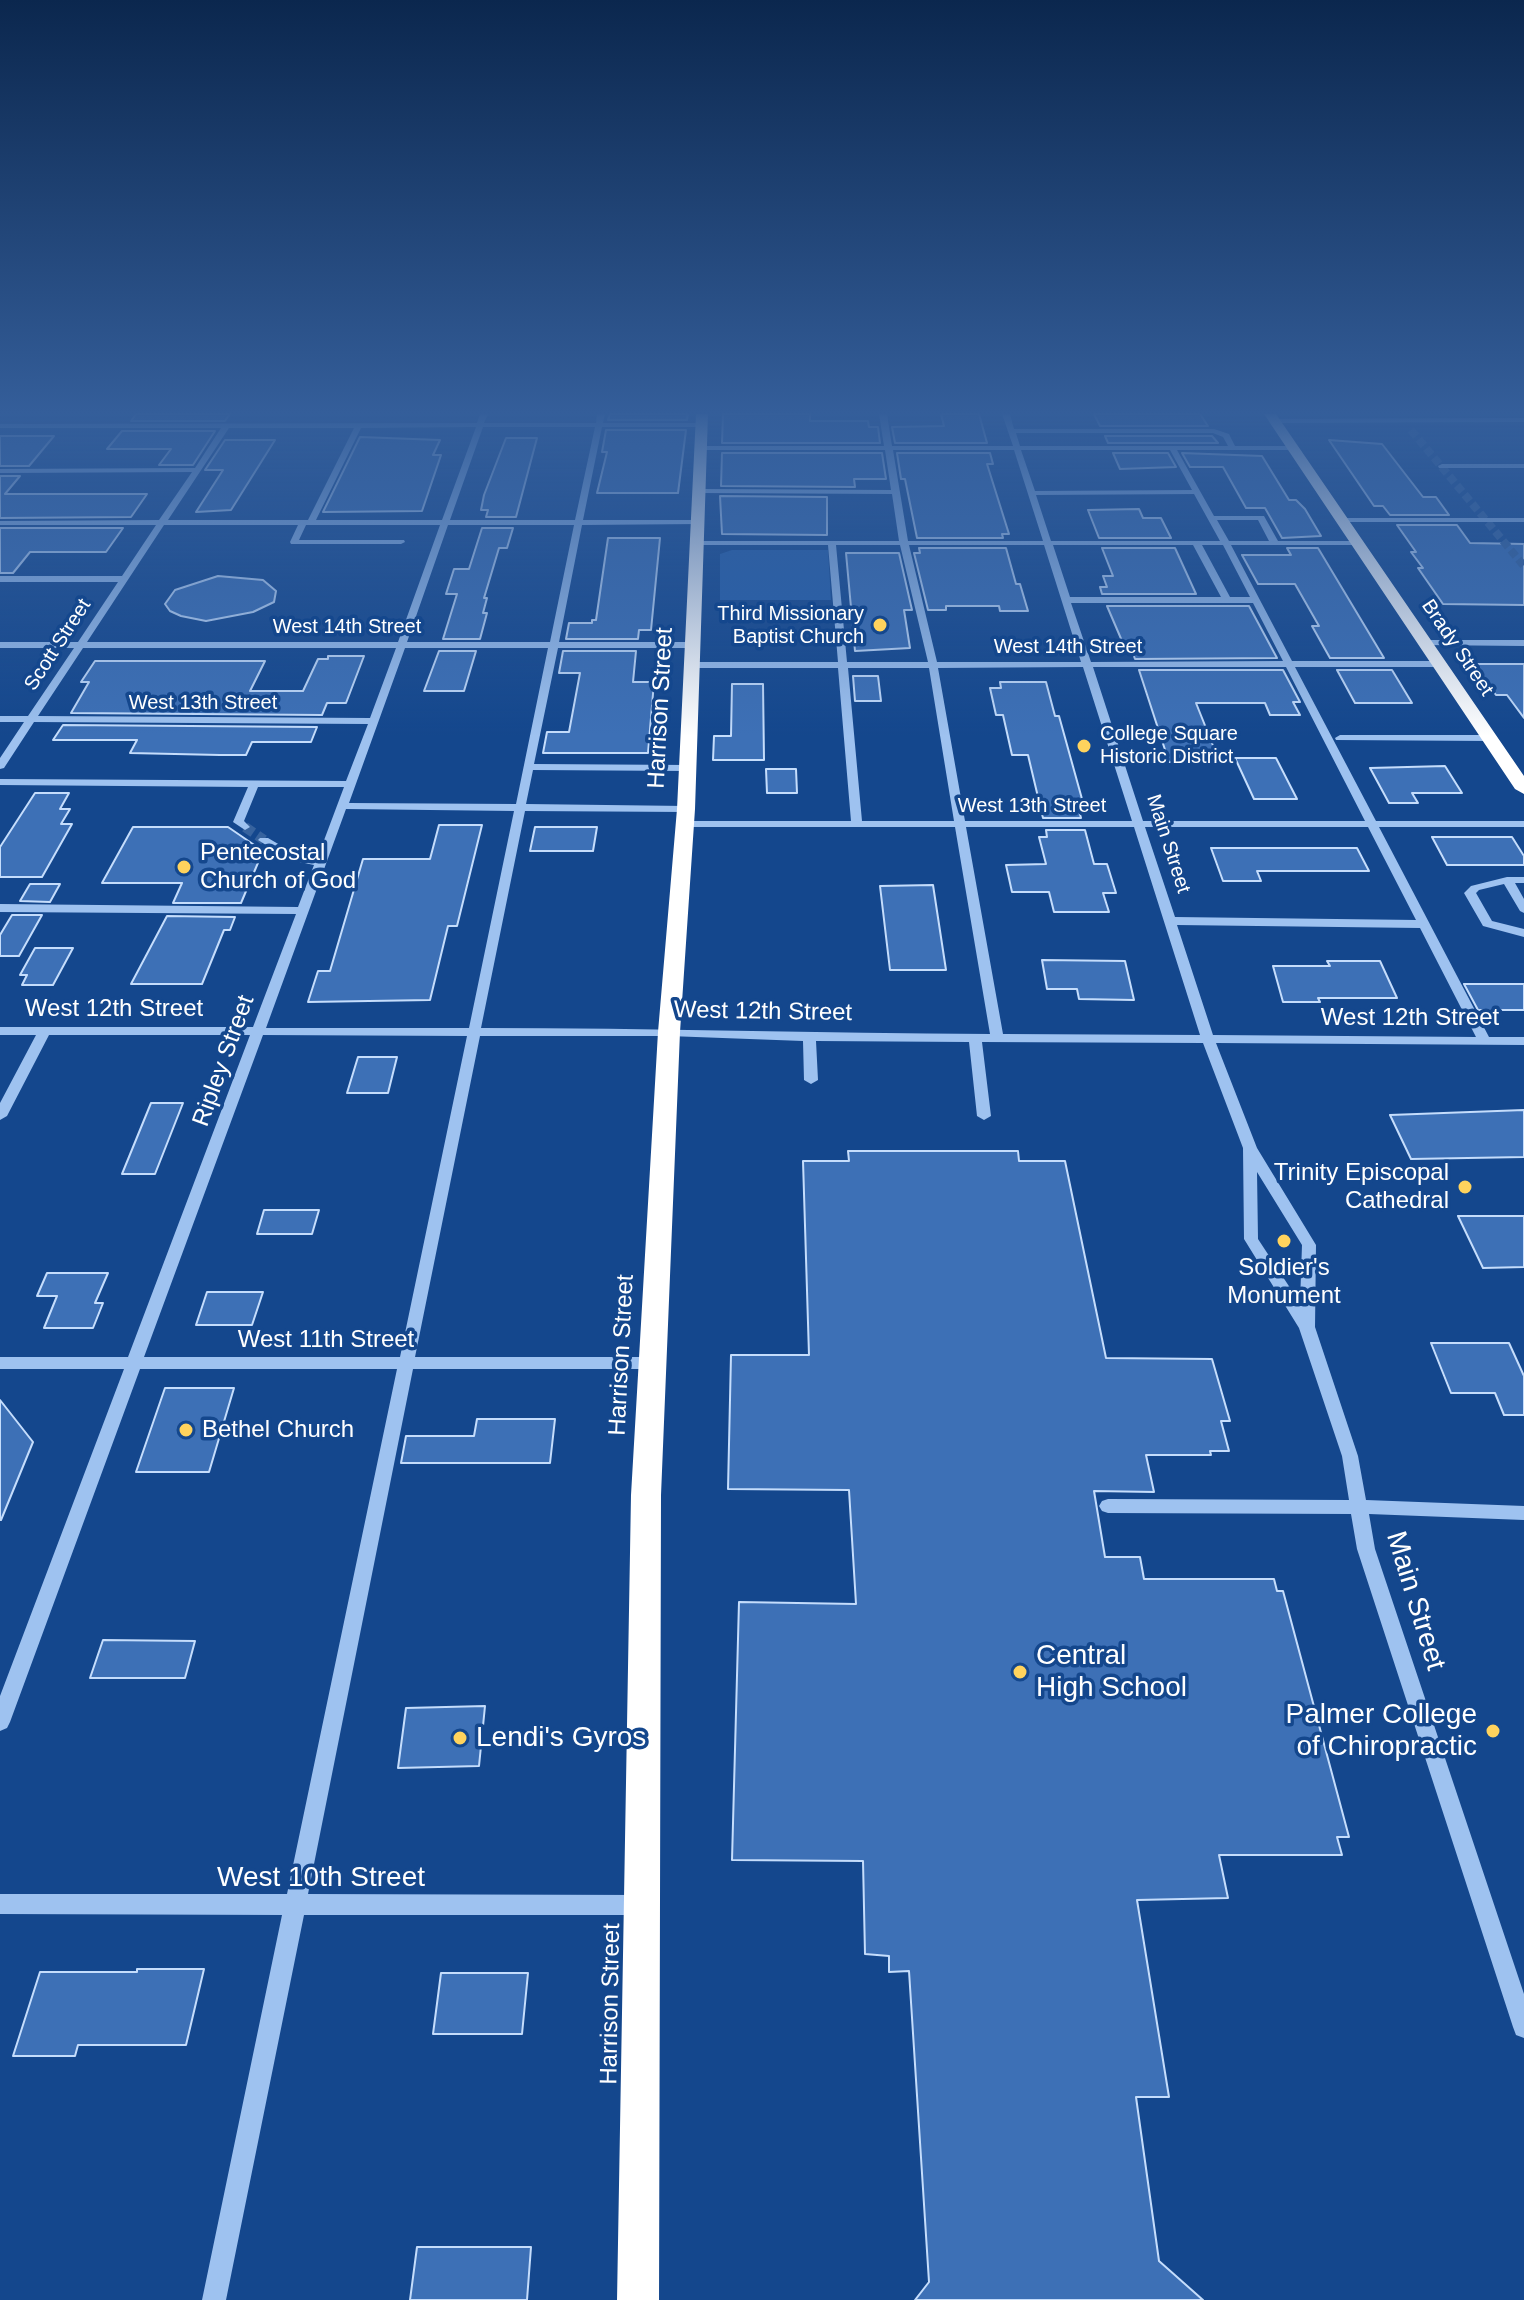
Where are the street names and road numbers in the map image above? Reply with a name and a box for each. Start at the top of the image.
street label: Scott Street [19,595,97,695]
street label: Brady Street [1416,595,1498,701]
street label: West 14th Street [273,615,421,639]
street label: Harrison Street [642,627,680,789]
street label: West 14th Street [994,635,1142,659]
street label: West 13th Street [129,691,277,715]
street label: Main Street [1141,792,1195,896]
street label: West 13th Street [958,794,1106,818]
street label: Ripley Street [187,992,261,1130]
street label: West 12th Street [25,995,203,1023]
street label: West 12th Street [674,996,852,1028]
street label: West 12th Street [1321,1004,1499,1032]
street label: Harrison Street [603,1274,641,1436]
street label: West 11th Street [238,1326,414,1354]
street label: Main Street [1378,1528,1452,1674]
street label: West 10th Street [217,1861,425,1895]
street label: Harrison Street [595,1923,627,2085]

